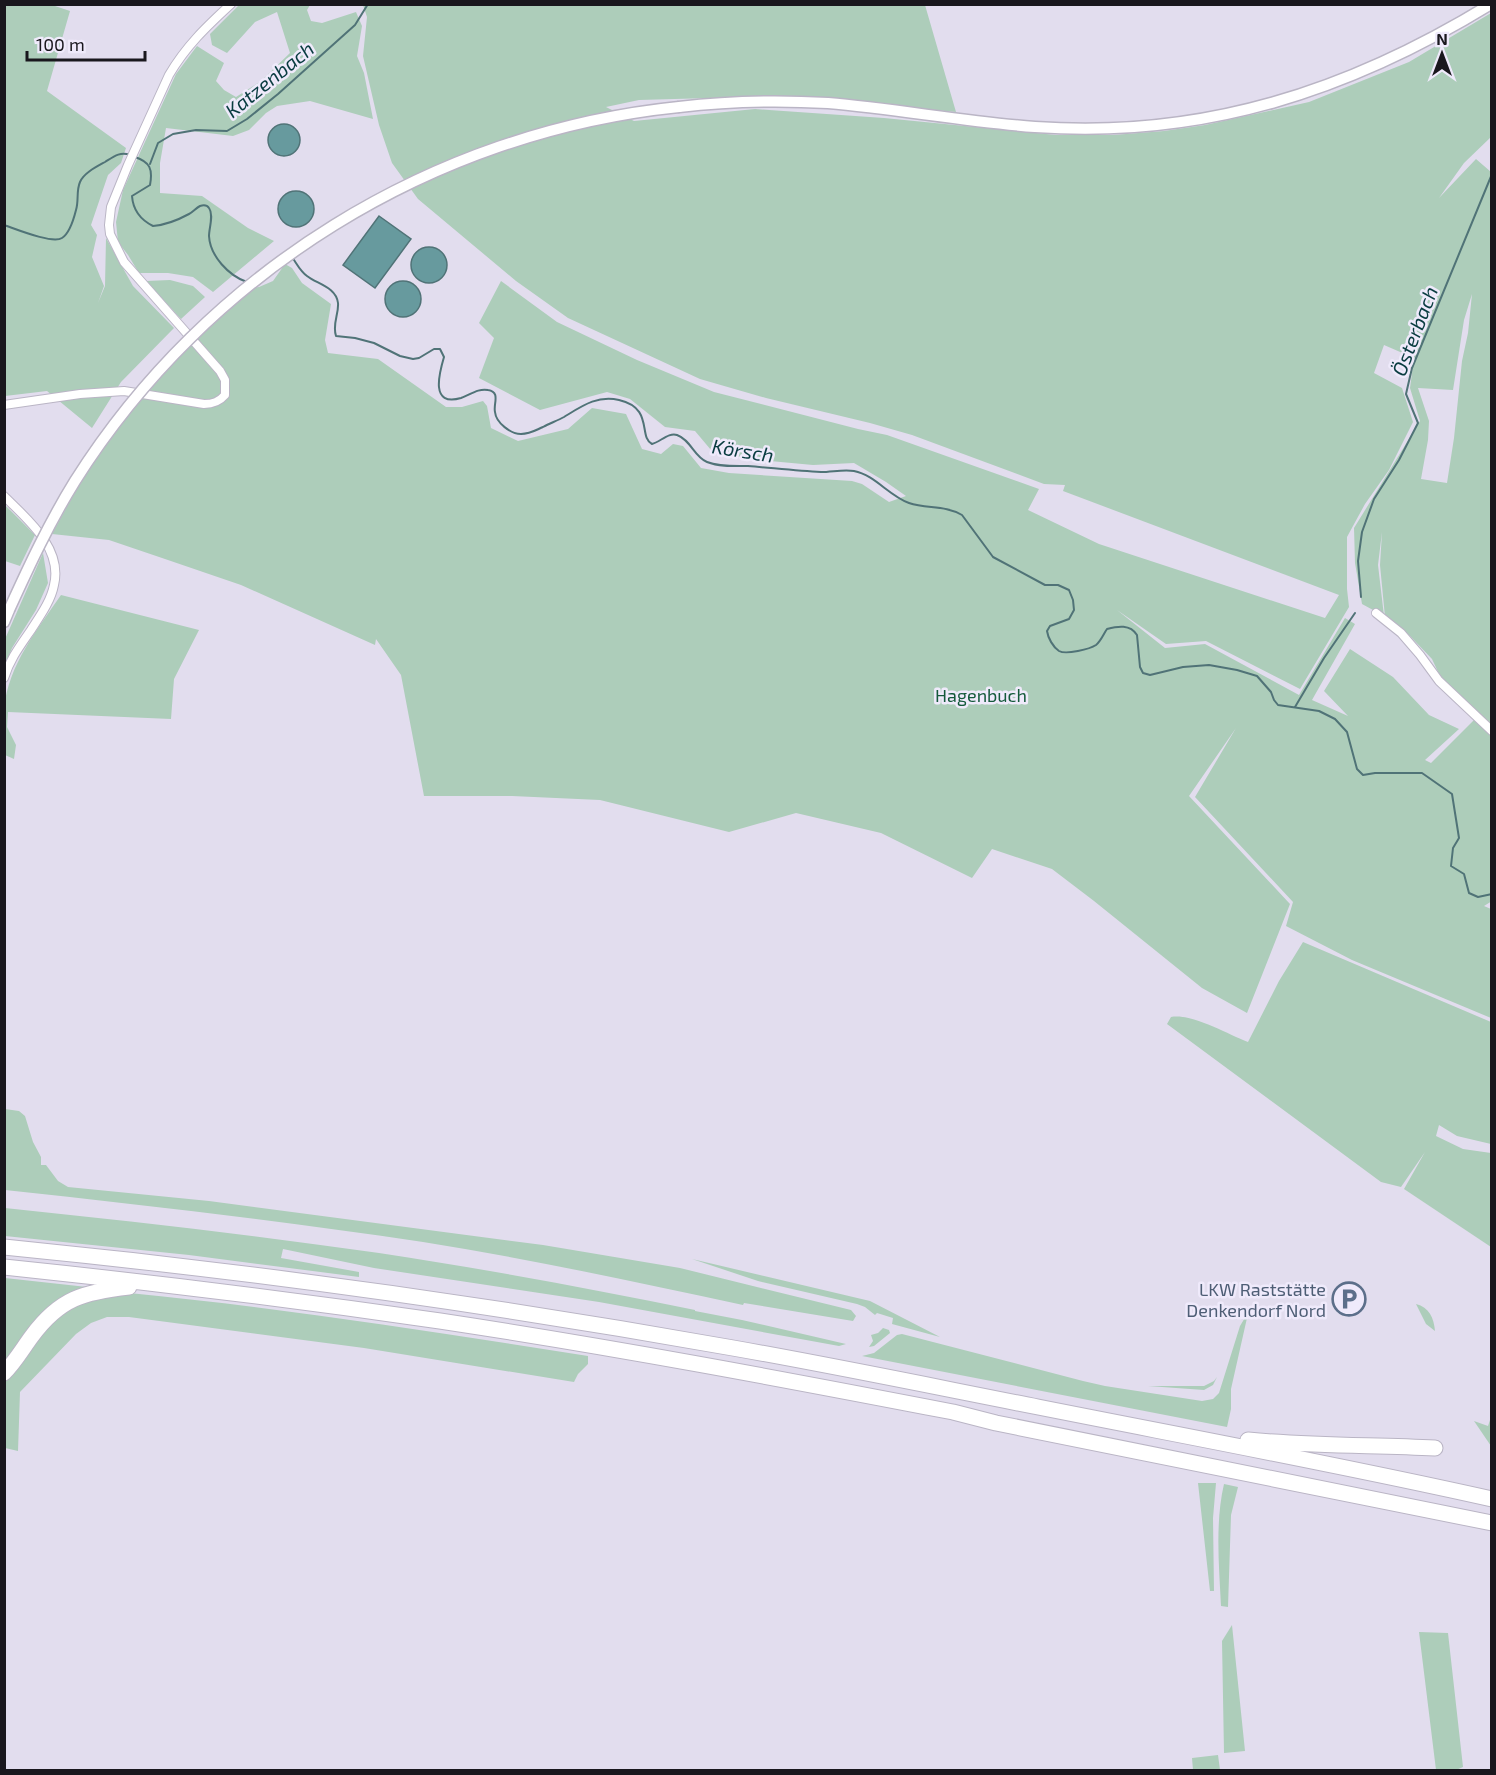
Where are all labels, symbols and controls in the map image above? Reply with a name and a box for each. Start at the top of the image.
scale bar [27,24,146,62]
north arrow [1412,24,1472,84]
text: N [1436,29,1448,48]
text: 100 m [36,33,85,55]
water label: Katzenbach [220,36,318,122]
water label: Österbach [1386,283,1442,379]
water label: Körsch [710,433,776,467]
park label: Hagenbuch [935,684,1027,706]
place label: LKW Raststätte Denkendorf Nord [1186,1278,1326,1321]
parking icon: LKW Raststätte Denkendorf Nord [1331,1281,1367,1317]

